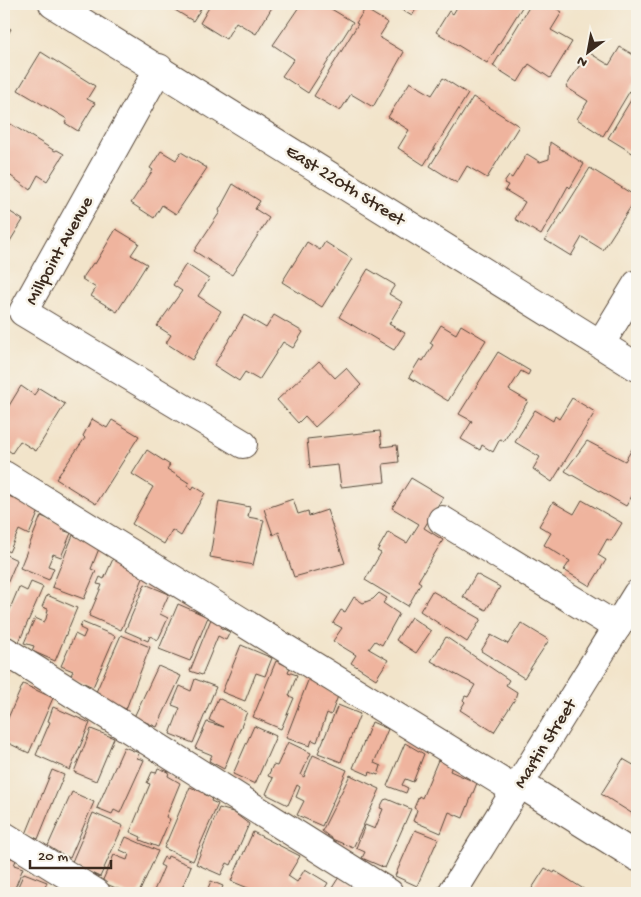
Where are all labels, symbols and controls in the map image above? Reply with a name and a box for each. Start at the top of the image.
north arrow [564,28,614,78]
text: N [574,51,591,71]
street label: East 220th Street [281,141,410,232]
street label: Millpoint Avenue [22,193,99,309]
street label: Martin Street [510,695,583,793]
scale bar [30,837,111,869]
text: 20 m [38,848,68,866]

